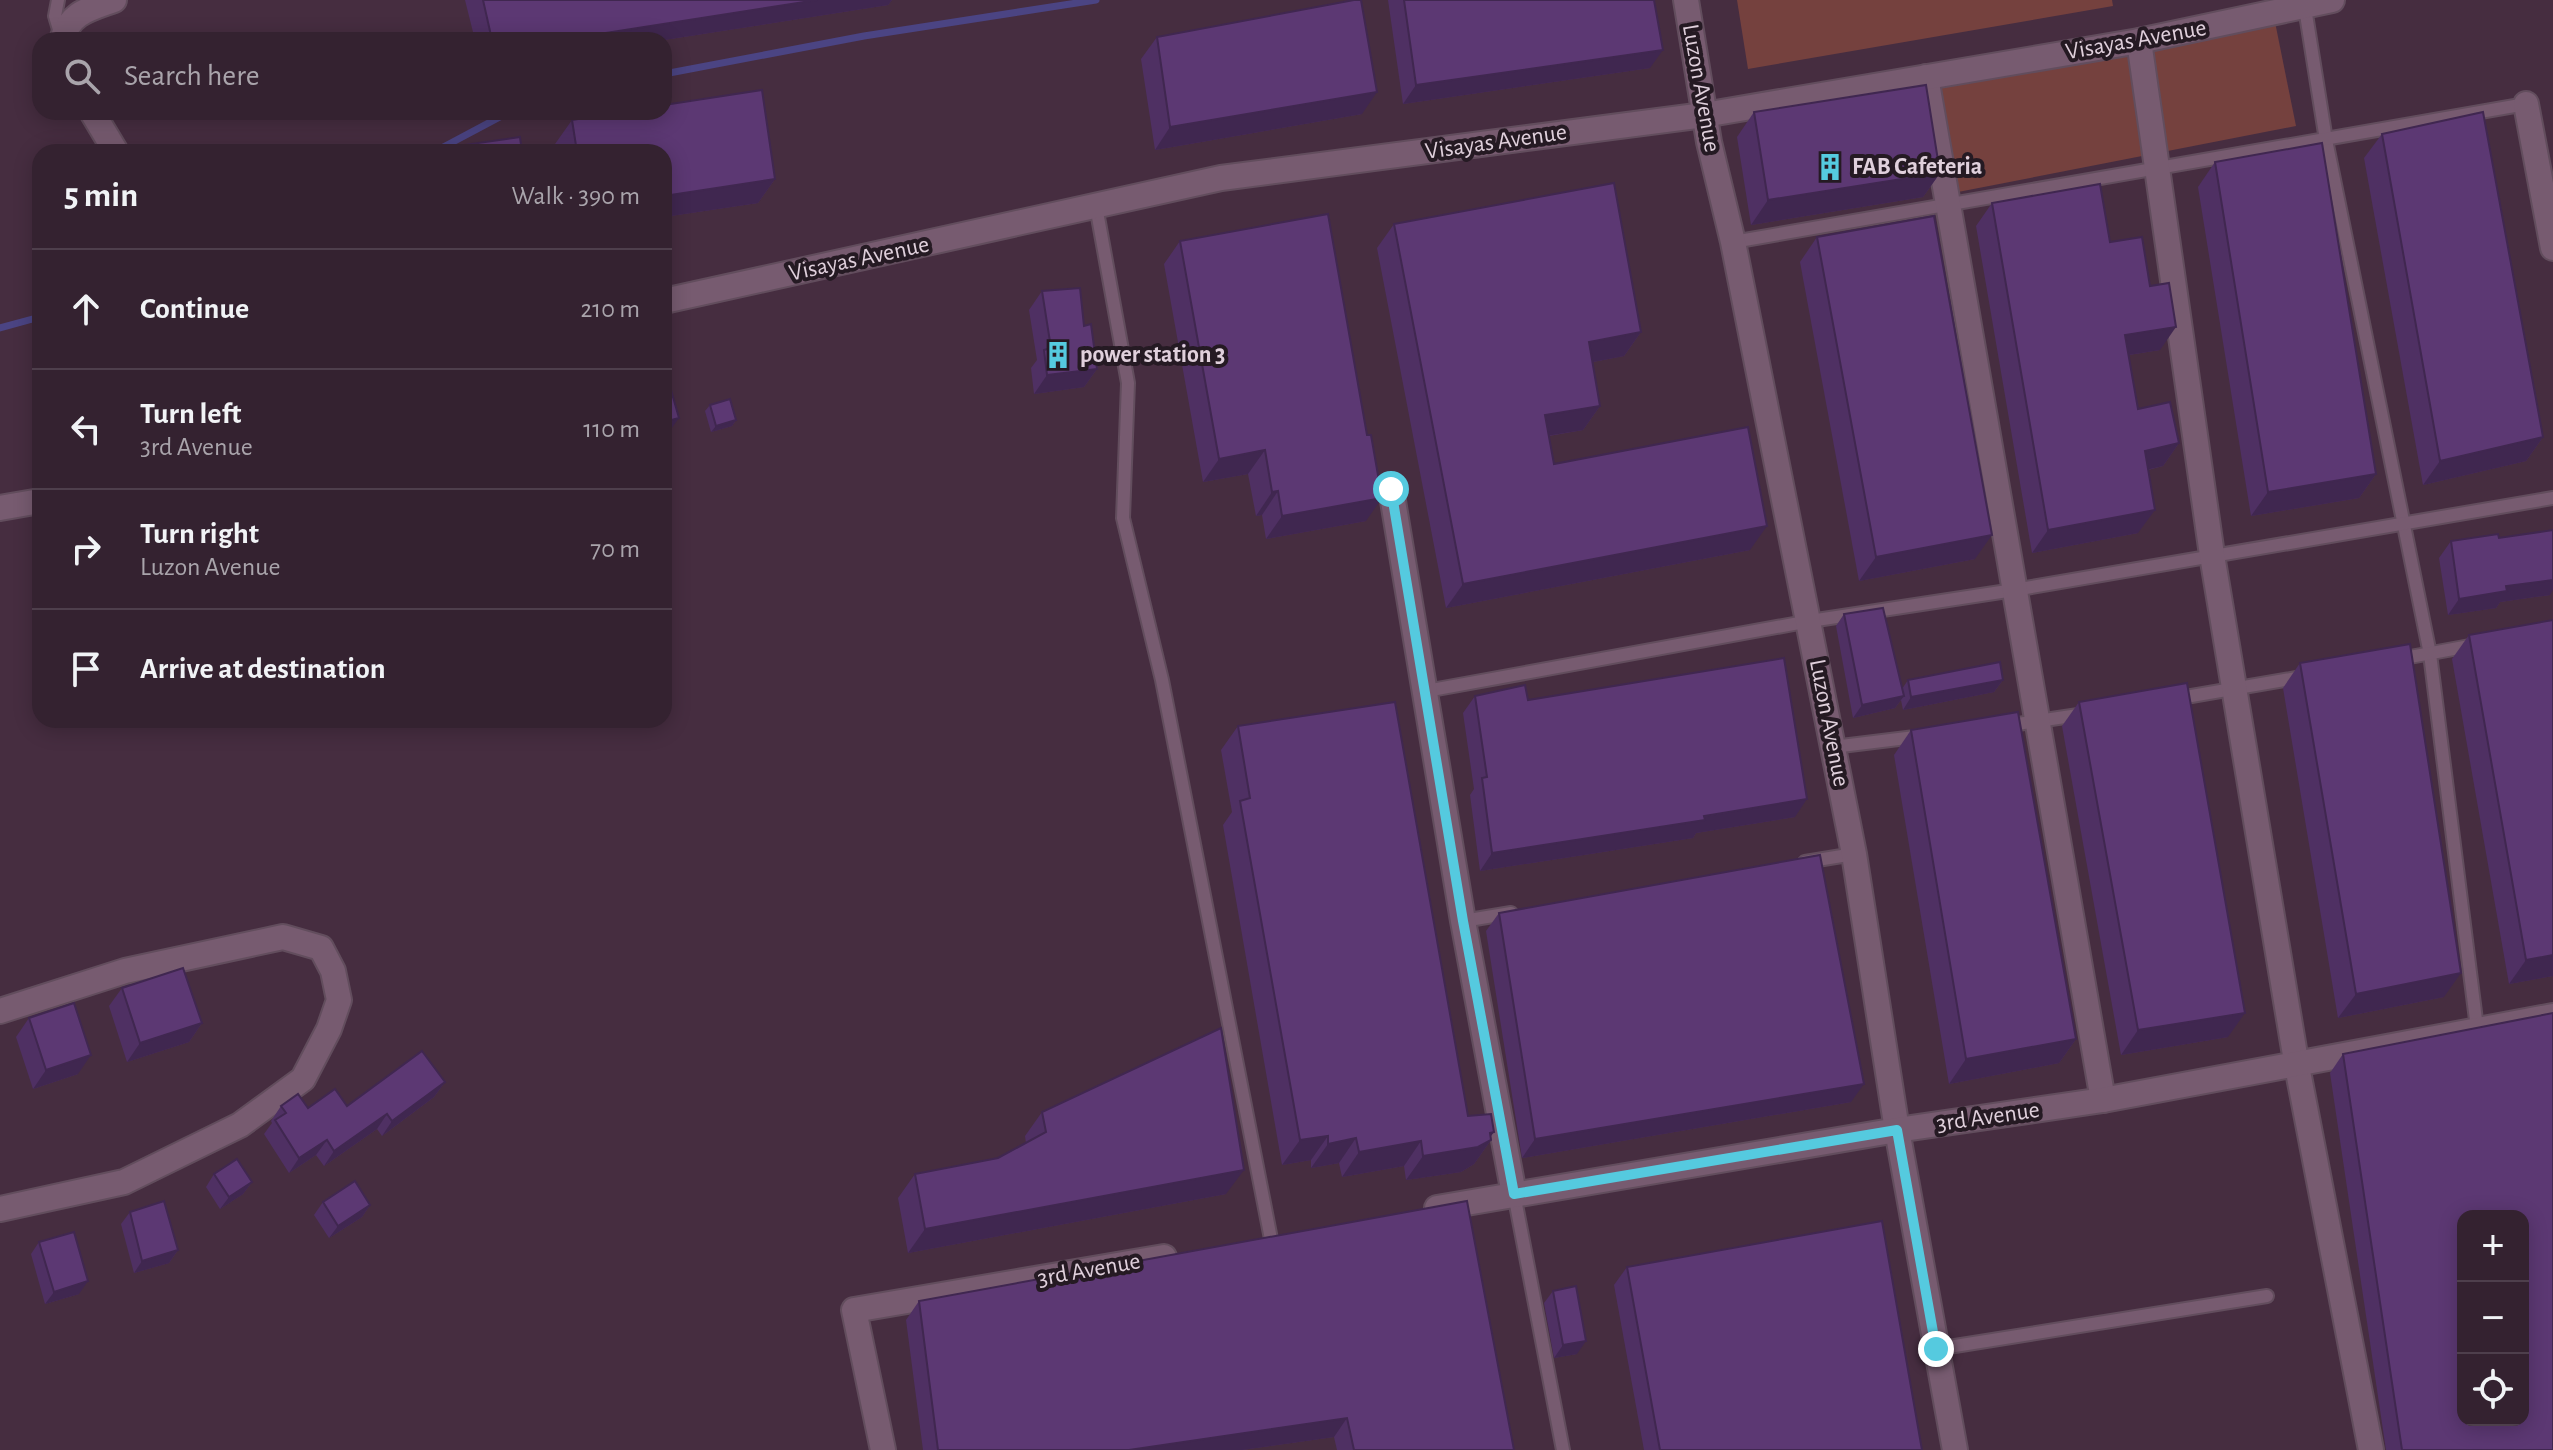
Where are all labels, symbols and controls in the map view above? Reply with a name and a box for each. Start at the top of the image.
street label: Visayas Avenue [2064,16,2208,64]
street label: Luzon Avenue [1678,22,1724,154]
search box [32,32,672,120]
icon: search [60,54,104,98]
text: Search here [124,61,260,91]
street label: Visayas Avenue [1424,120,1568,164]
building icon: FAB Cafeteria [1815,152,1845,182]
place label: FAB Cafeteria [1852,155,1982,179]
text: 5 min [64,179,138,213]
text: Walk · 390 m [512,183,640,209]
street label: Visayas Avenue [787,232,931,286]
icon: ahead [64,287,108,331]
text: Continue [140,294,249,324]
text: 210 m [580,296,640,322]
building icon: power station 3 [1043,340,1073,370]
place label: power station 3 [1080,343,1225,367]
text: Turn left [140,399,241,429]
icon: left [64,407,108,451]
text: 110 m [583,416,640,442]
text: 3rd Avenue [140,434,253,460]
route start [1373,471,1409,507]
text: Turn right [140,519,259,549]
icon: right [64,527,108,571]
text: 70 m [590,536,640,562]
text: Luzon Avenue [140,554,280,580]
icon: arrive [64,647,108,691]
text: Arrive at destination [140,654,386,684]
street label: Luzon Avenue [1805,657,1853,789]
street label: 3rd Avenue [1935,1098,2041,1136]
map controls [2457,1210,2529,1426]
button: + [2457,1210,2529,1282]
street label: 3rd Avenue [1036,1249,1142,1291]
button: − [2457,1282,2529,1354]
route end [1918,1331,1954,1367]
button: locate [2457,1354,2529,1426]

